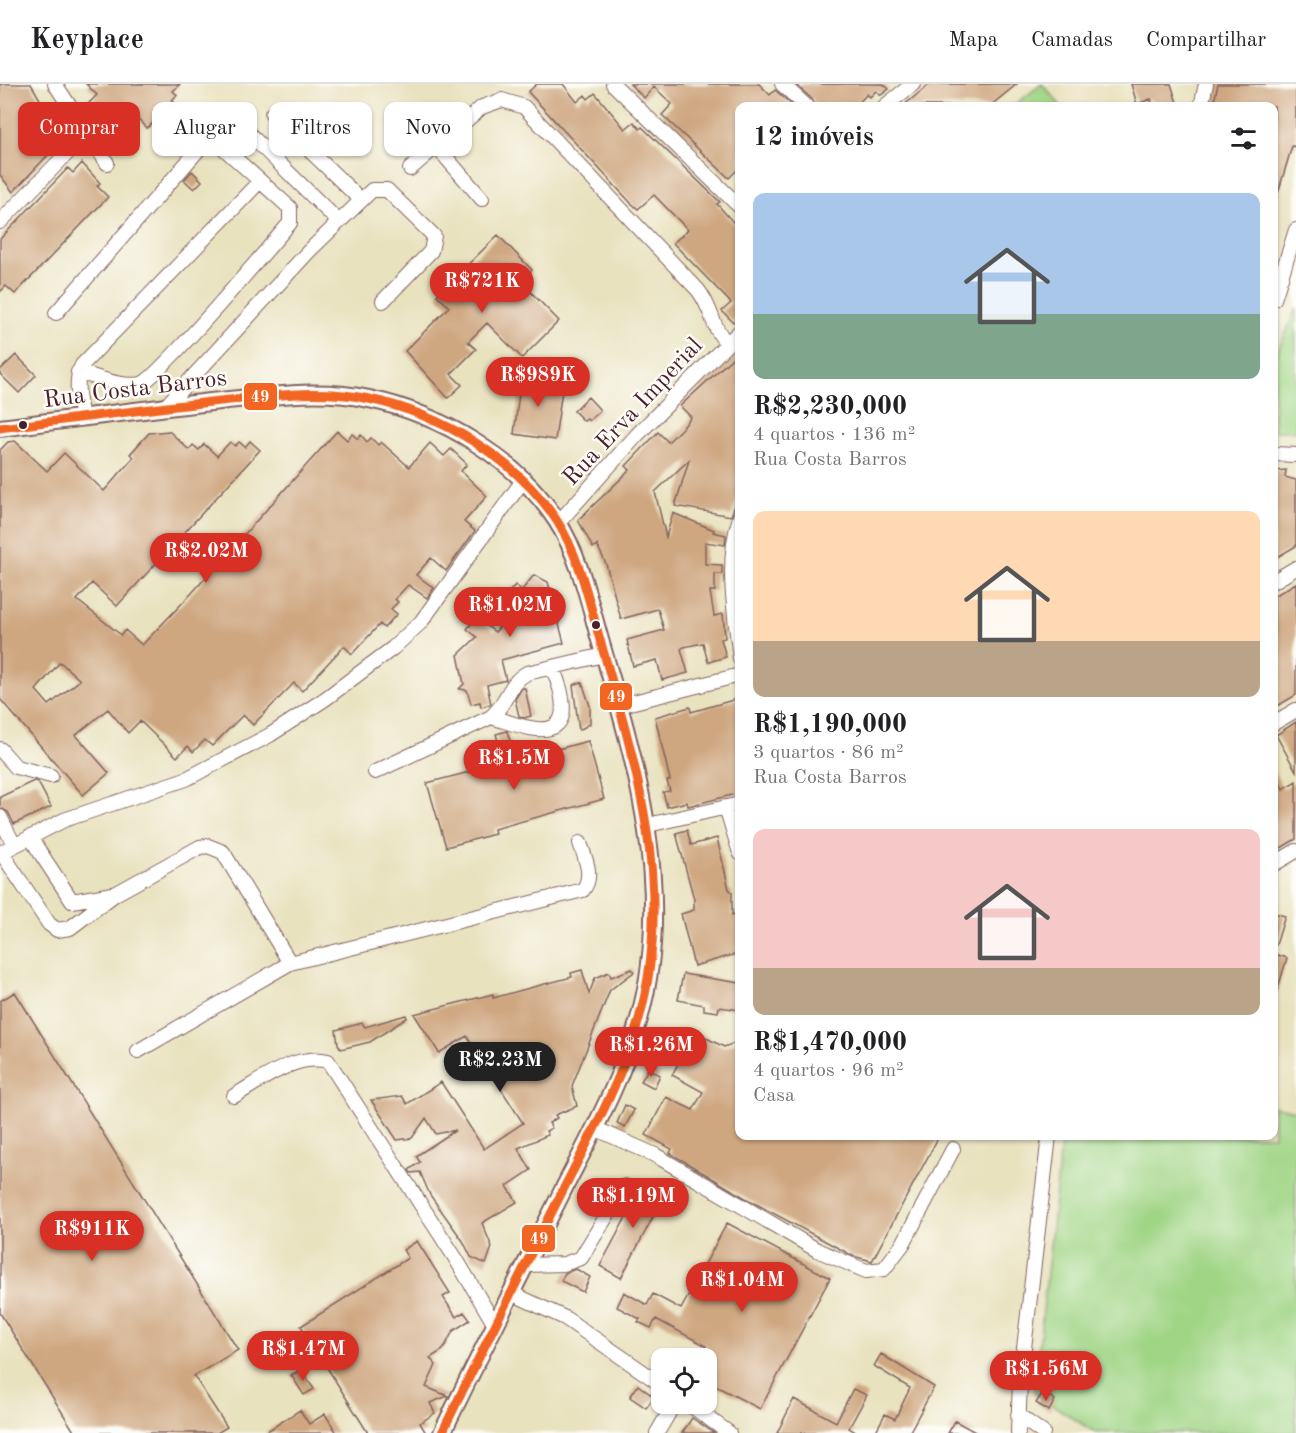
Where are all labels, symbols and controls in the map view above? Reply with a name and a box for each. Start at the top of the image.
text: Keyplace [30,27,144,55]
text: Mapa [949,30,998,51]
text: Camadas [1031,30,1113,51]
text: Compartilhar [1146,30,1266,51]
chip: Comprar [18,102,140,156]
chip: Alugar [152,102,257,156]
chip: Filtros [269,102,372,156]
chip: Novo [384,102,472,156]
icon: filters [1227,122,1260,155]
text: 12 imóveis [753,125,874,151]
icon: home [953,232,1061,340]
pin: R$721K [433,263,531,314]
text: R$721K [444,272,520,292]
street label: Rua Erva Imperial [559,334,708,491]
pin: R$989K [489,357,587,408]
text: R$989K [500,366,576,386]
street label: Rua Costa Barros [42,367,228,413]
line badge: 49 [243,382,278,411]
text: 49 [251,390,269,406]
text: R$2,230,000 [753,394,907,420]
unlabelled marker [17,419,29,431]
text: 4 quartos · 136 m² [753,425,915,445]
text: Rua Costa Barros [753,450,907,470]
pin: R$2.02M [151,533,261,584]
text: R$2.02M [164,542,248,562]
icon: home [953,550,1061,658]
pin: R$1.02M [455,587,565,638]
text: R$1.02M [468,596,552,616]
unlabelled marker [590,619,602,631]
line badge: 49 [599,682,633,711]
text: 49 [607,690,625,706]
text: R$1,190,000 [753,712,907,738]
pin: R$1.5M [465,740,563,791]
text: 3 quartos · 86 m² [753,743,904,763]
text: R$1.5M [478,749,550,769]
text: Rua Costa Barros [753,768,907,788]
icon: home [953,868,1061,976]
pin: R$1.26M [596,1027,706,1078]
text: R$1,470,000 [753,1030,907,1056]
text: R$1.26M [609,1036,693,1056]
pin: R$2.23M [445,1042,555,1093]
text: R$2.23M [458,1051,542,1071]
text: 4 quartos · 96 m² [753,1061,904,1081]
text: Casa [753,1086,795,1106]
pin: R$1.19M [578,1178,688,1229]
text: R$1.19M [591,1187,675,1207]
pin: R$911K [43,1211,141,1262]
text: R$911K [54,1220,130,1240]
line badge: 49 [521,1224,556,1253]
text: 49 [530,1232,548,1248]
pin: R$1.04M [687,1262,797,1313]
text: R$1.04M [700,1271,784,1291]
pin: R$1.47M [248,1331,358,1382]
text: R$1.47M [261,1340,345,1360]
map controls [651,1348,717,1414]
button: locate [651,1348,717,1414]
pin: R$1.56M [991,1351,1101,1402]
text: R$1.56M [1004,1360,1088,1380]

